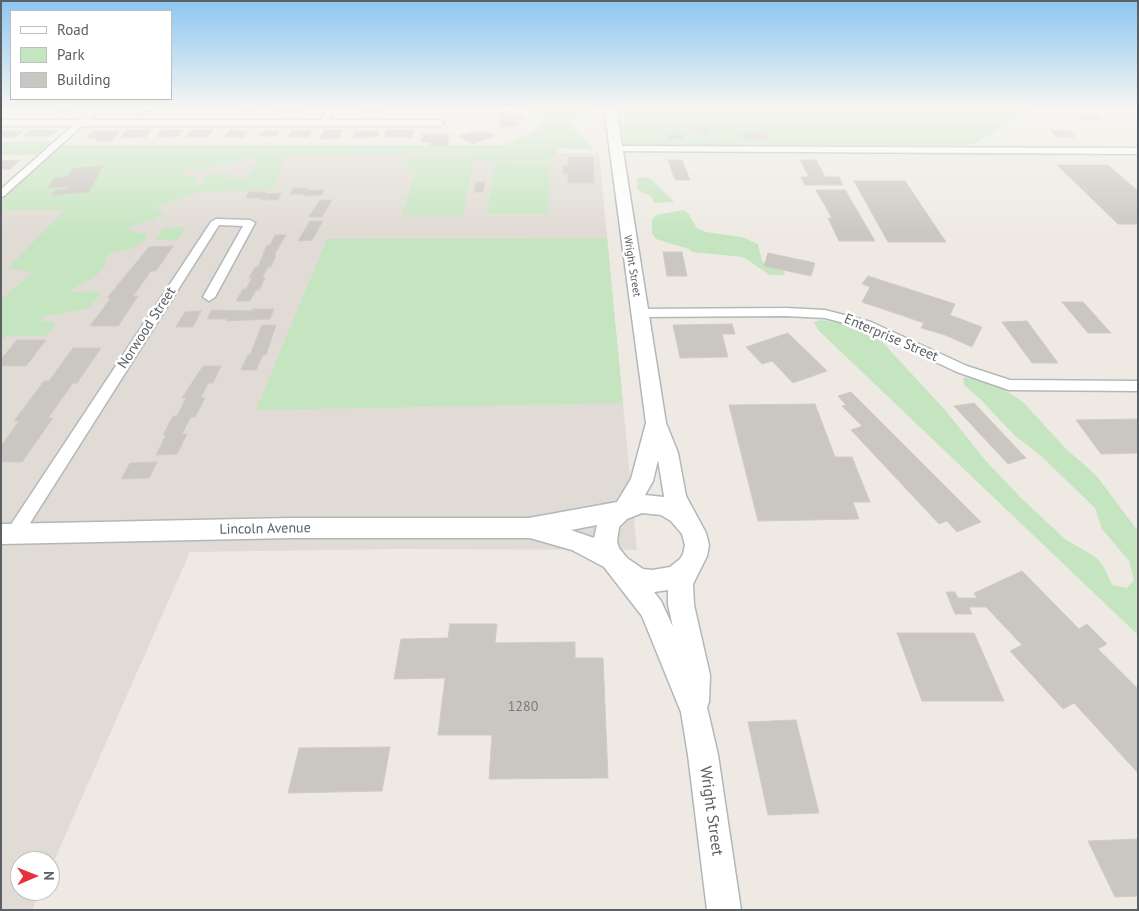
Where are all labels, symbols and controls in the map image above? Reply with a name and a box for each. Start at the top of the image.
legend [10,10,172,100]
text: Road [57,20,89,39]
text: Park [57,45,85,64]
text: Building [57,70,111,89]
street label: Wright Street [621,234,643,298]
street label: Norwood Street [114,284,180,372]
street label: Enterprise Street [842,311,940,365]
street label: Lincoln Avenue [219,520,311,538]
house number: 1280 [508,699,538,715]
street label: Wright Street [695,765,727,857]
north arrow [10,851,60,901]
text: N [40,871,58,881]

